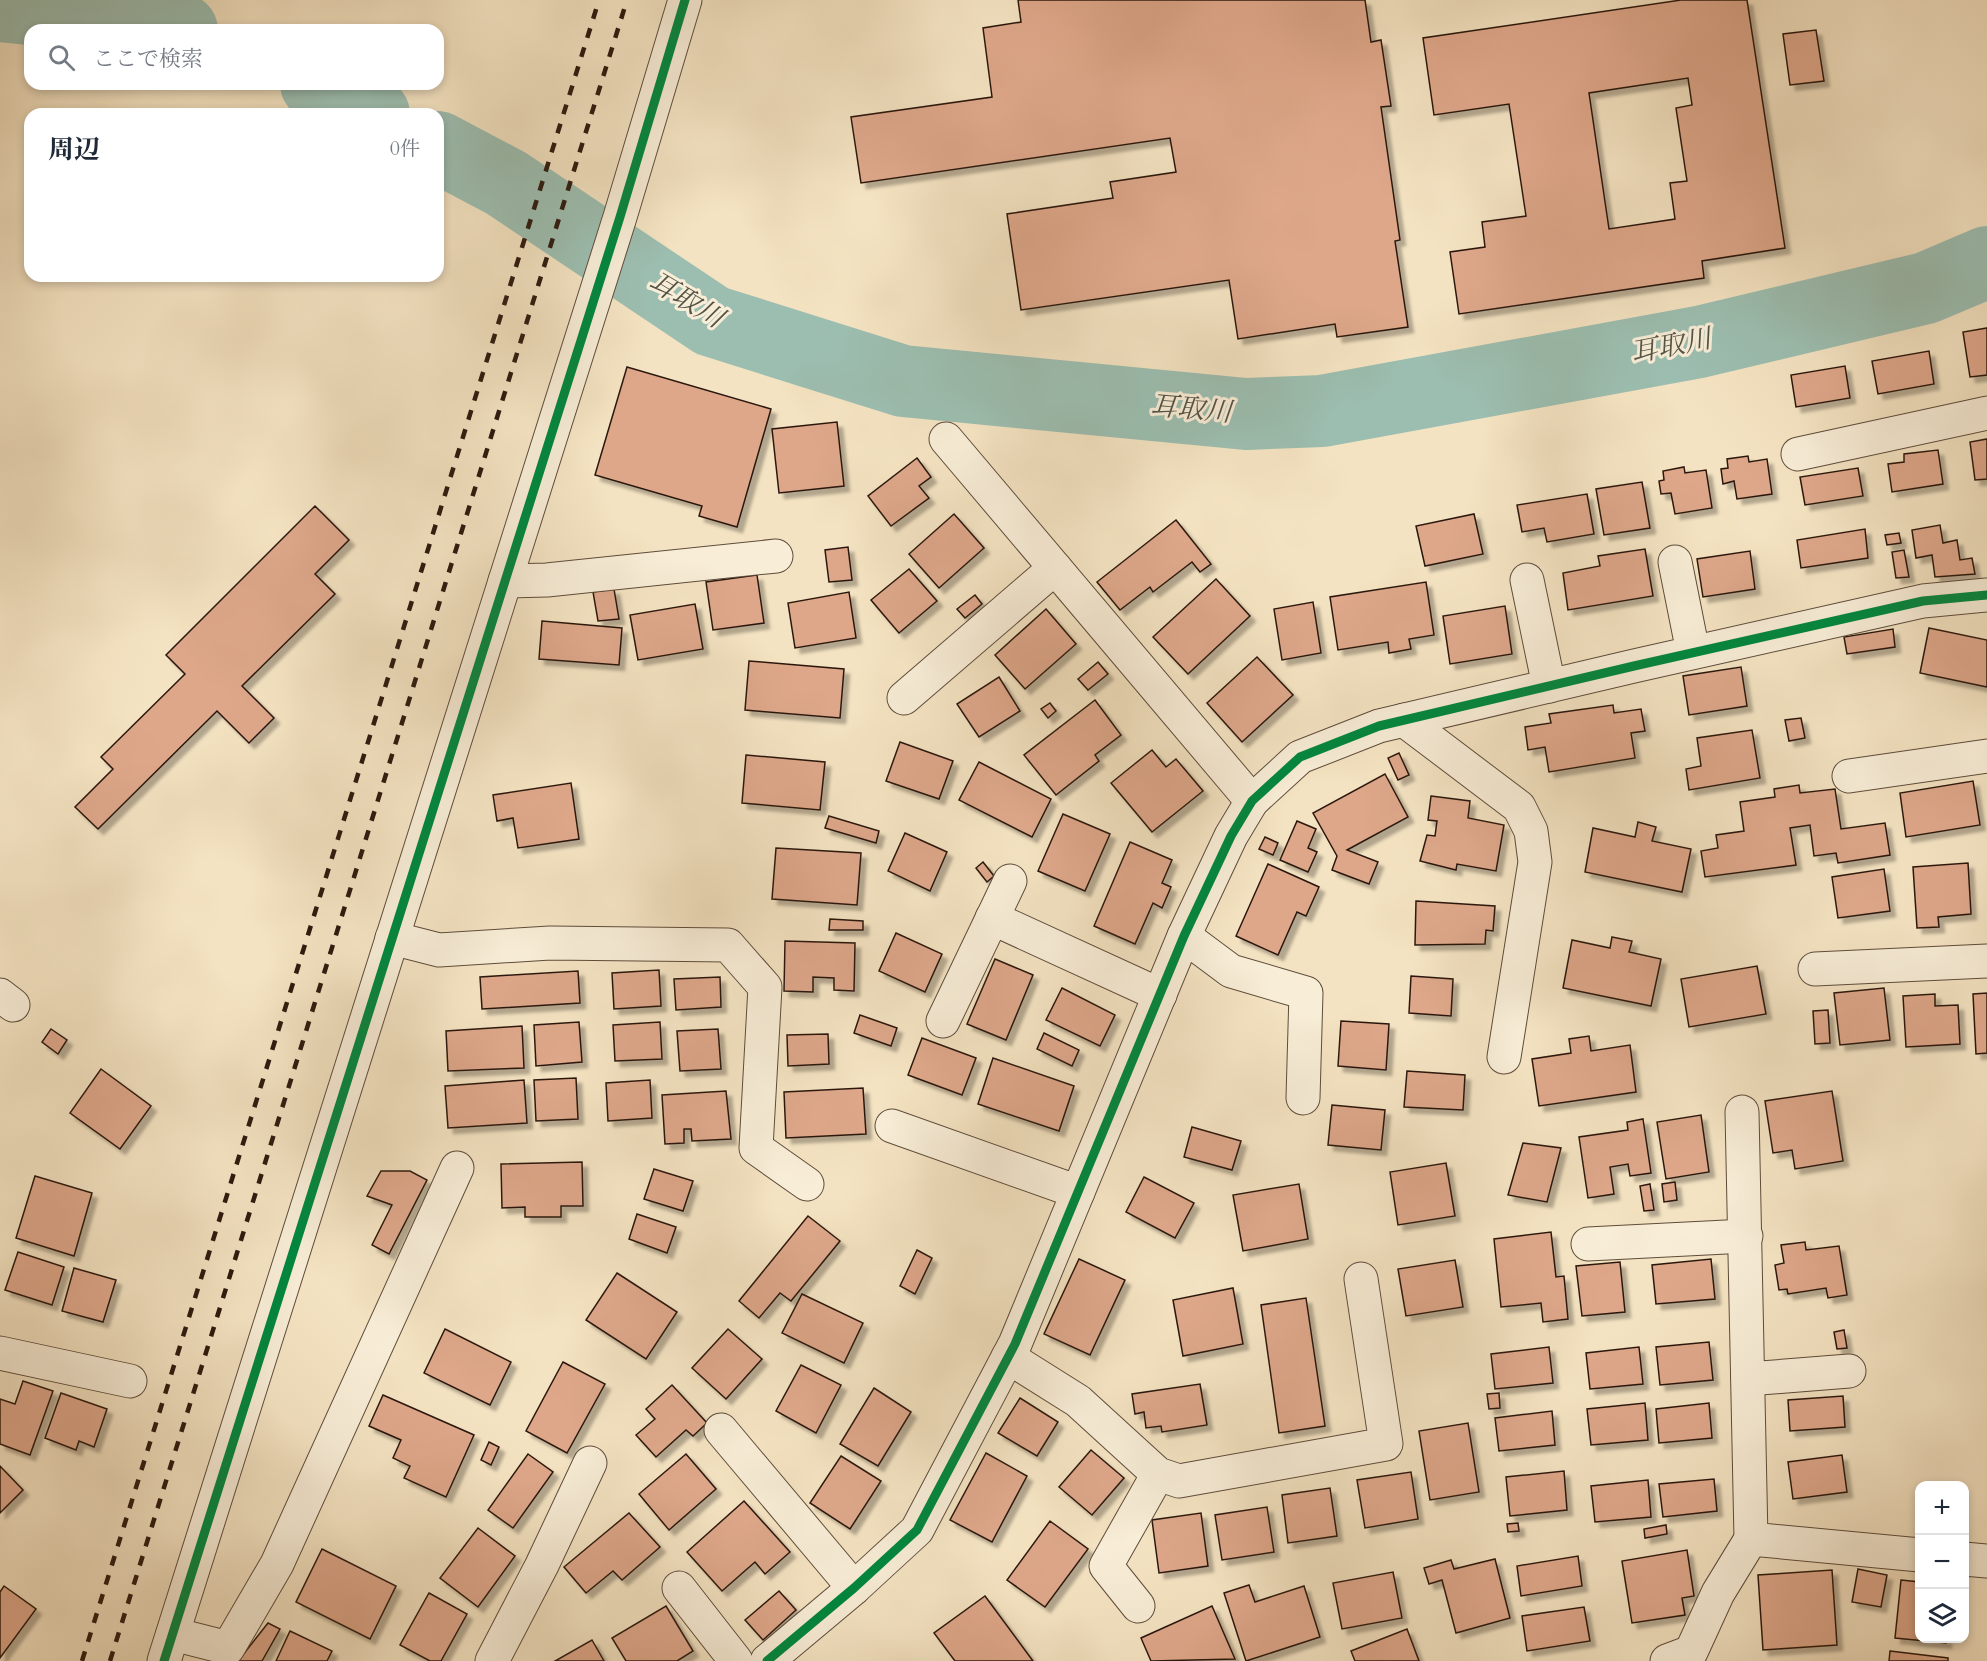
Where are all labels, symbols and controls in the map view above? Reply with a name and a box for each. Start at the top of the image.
search box [24,24,444,90]
icon: search [45,41,78,74]
text: ここで検索 [93,44,203,74]
text: 周辺 [48,132,100,167]
text: 0件 [390,135,420,162]
water label: 耳取川 [642,263,733,338]
water label: 耳取川 [1628,320,1717,372]
water label: 耳取川 [1149,387,1236,431]
map controls [1915,1481,1969,1643]
button: + [1915,1481,1969,1535]
button: − [1915,1535,1969,1589]
button: layers [1915,1589,1969,1643]

